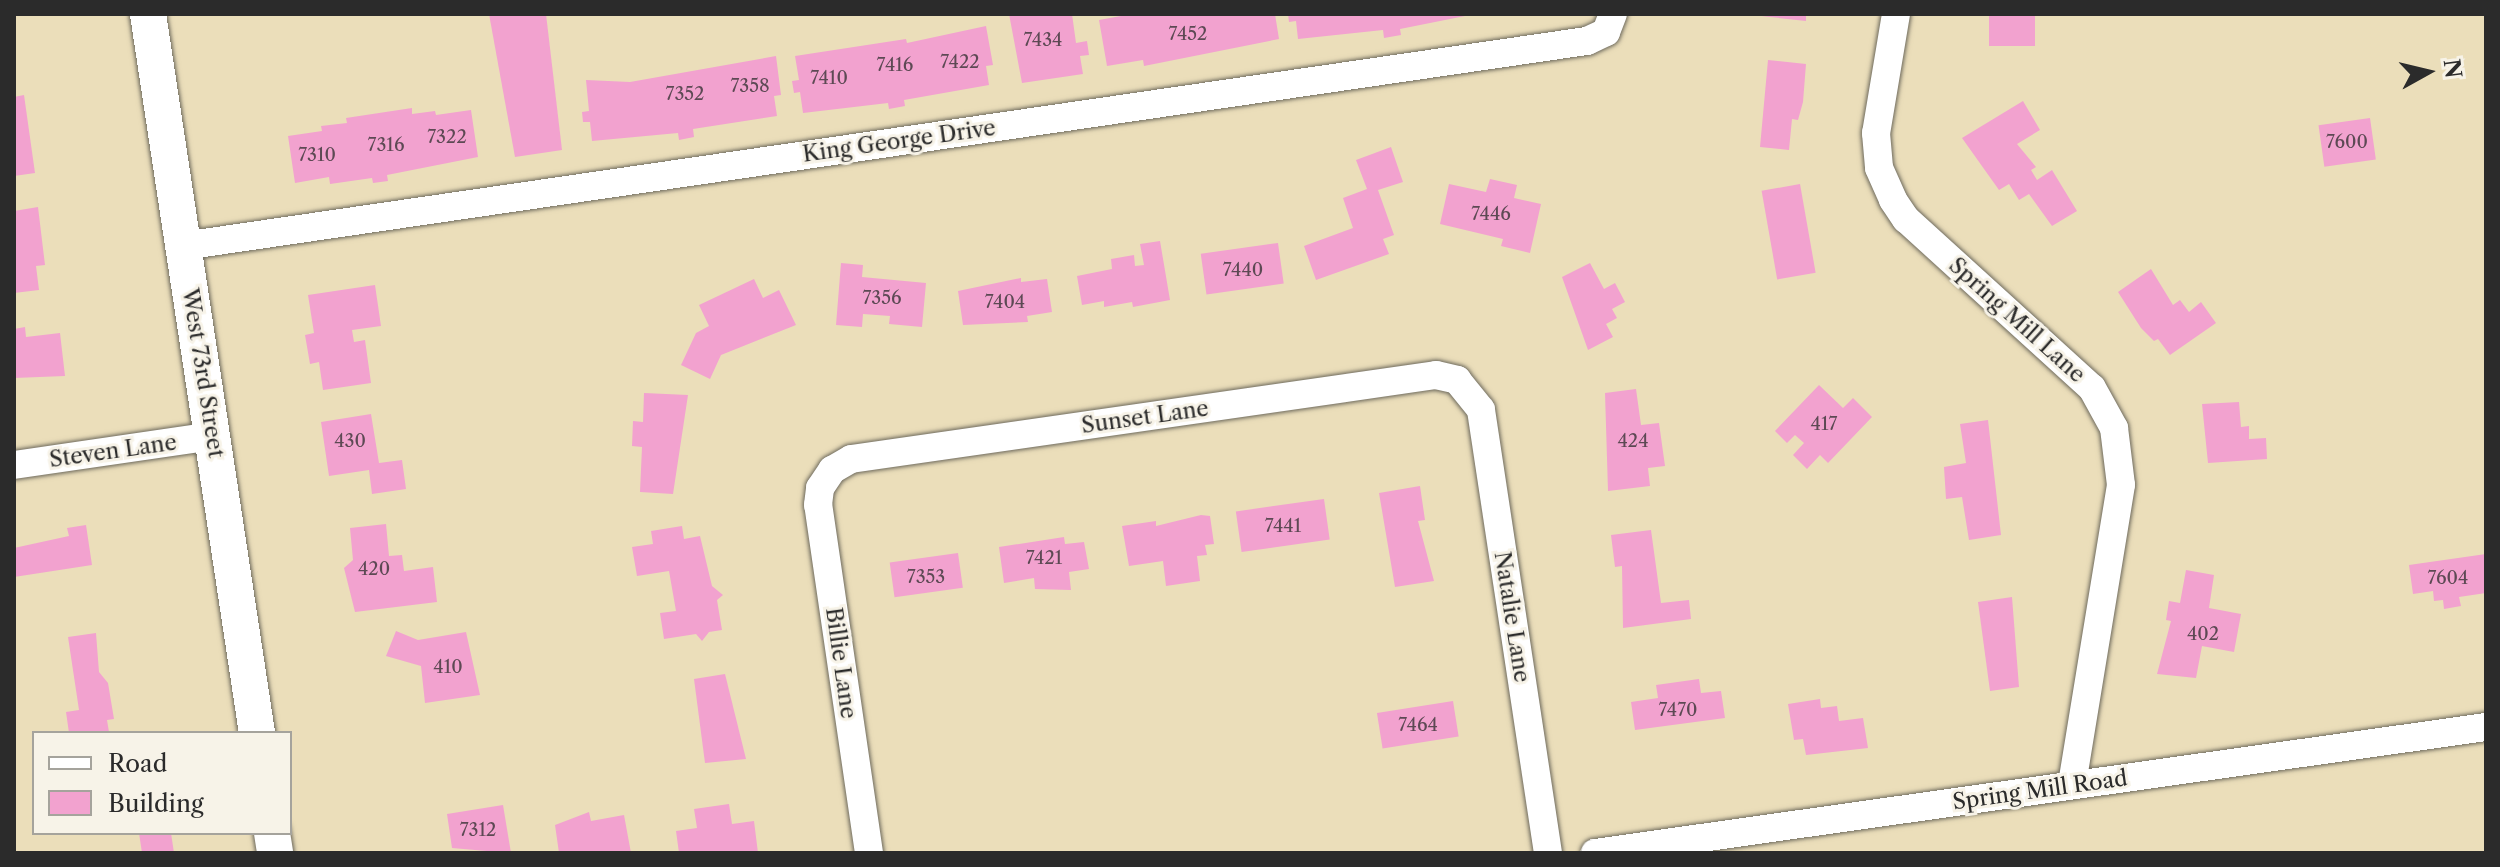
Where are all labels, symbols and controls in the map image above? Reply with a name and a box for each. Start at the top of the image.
house number: 7452 [1169,23,1207,45]
house number: 7434 [1023,29,1063,51]
north arrow [2388,32,2468,112]
house number: 7422 [940,51,980,73]
house number: 7416 [877,54,913,76]
text: N [2438,57,2467,80]
house number: 7410 [810,67,848,89]
house number: 7358 [730,75,770,97]
house number: 7352 [666,83,704,105]
street label: King George Drive [801,114,997,168]
house number: 7322 [427,126,467,148]
house number: 7600 [2326,131,2368,153]
house number: 7316 [368,134,404,156]
house number: 7310 [298,144,336,166]
house number: 7446 [1471,203,1511,225]
street label: Spring Mill Lane [1944,252,2090,388]
house number: 7440 [1223,259,1263,281]
street label: West 73rd Street [177,286,229,460]
house number: 7356 [862,287,902,309]
house number: 7404 [985,291,1025,313]
street label: Sunset Lane [1080,395,1210,439]
house number: 417 [1811,413,1837,435]
street label: Steven Lane [48,429,178,473]
house number: 430 [334,430,366,452]
house number: 424 [1617,430,1649,452]
house number: 7441 [1265,515,1301,537]
house number: 7421 [1026,547,1062,569]
street label: Natalie Lane [1489,550,1535,684]
house number: 420 [358,558,390,580]
house number: 7353 [907,566,945,588]
house number: 7604 [2428,567,2468,589]
street label: Billie Lane [820,606,862,720]
house number: 402 [2187,623,2219,645]
house number: 410 [433,656,463,678]
house number: 7470 [1659,699,1697,721]
house number: 7464 [1398,714,1438,736]
legend [32,731,292,835]
text: Road [108,749,167,778]
street label: Spring Mill Road [1951,765,2129,815]
text: Building [108,789,204,818]
house number: 7312 [460,819,496,841]

